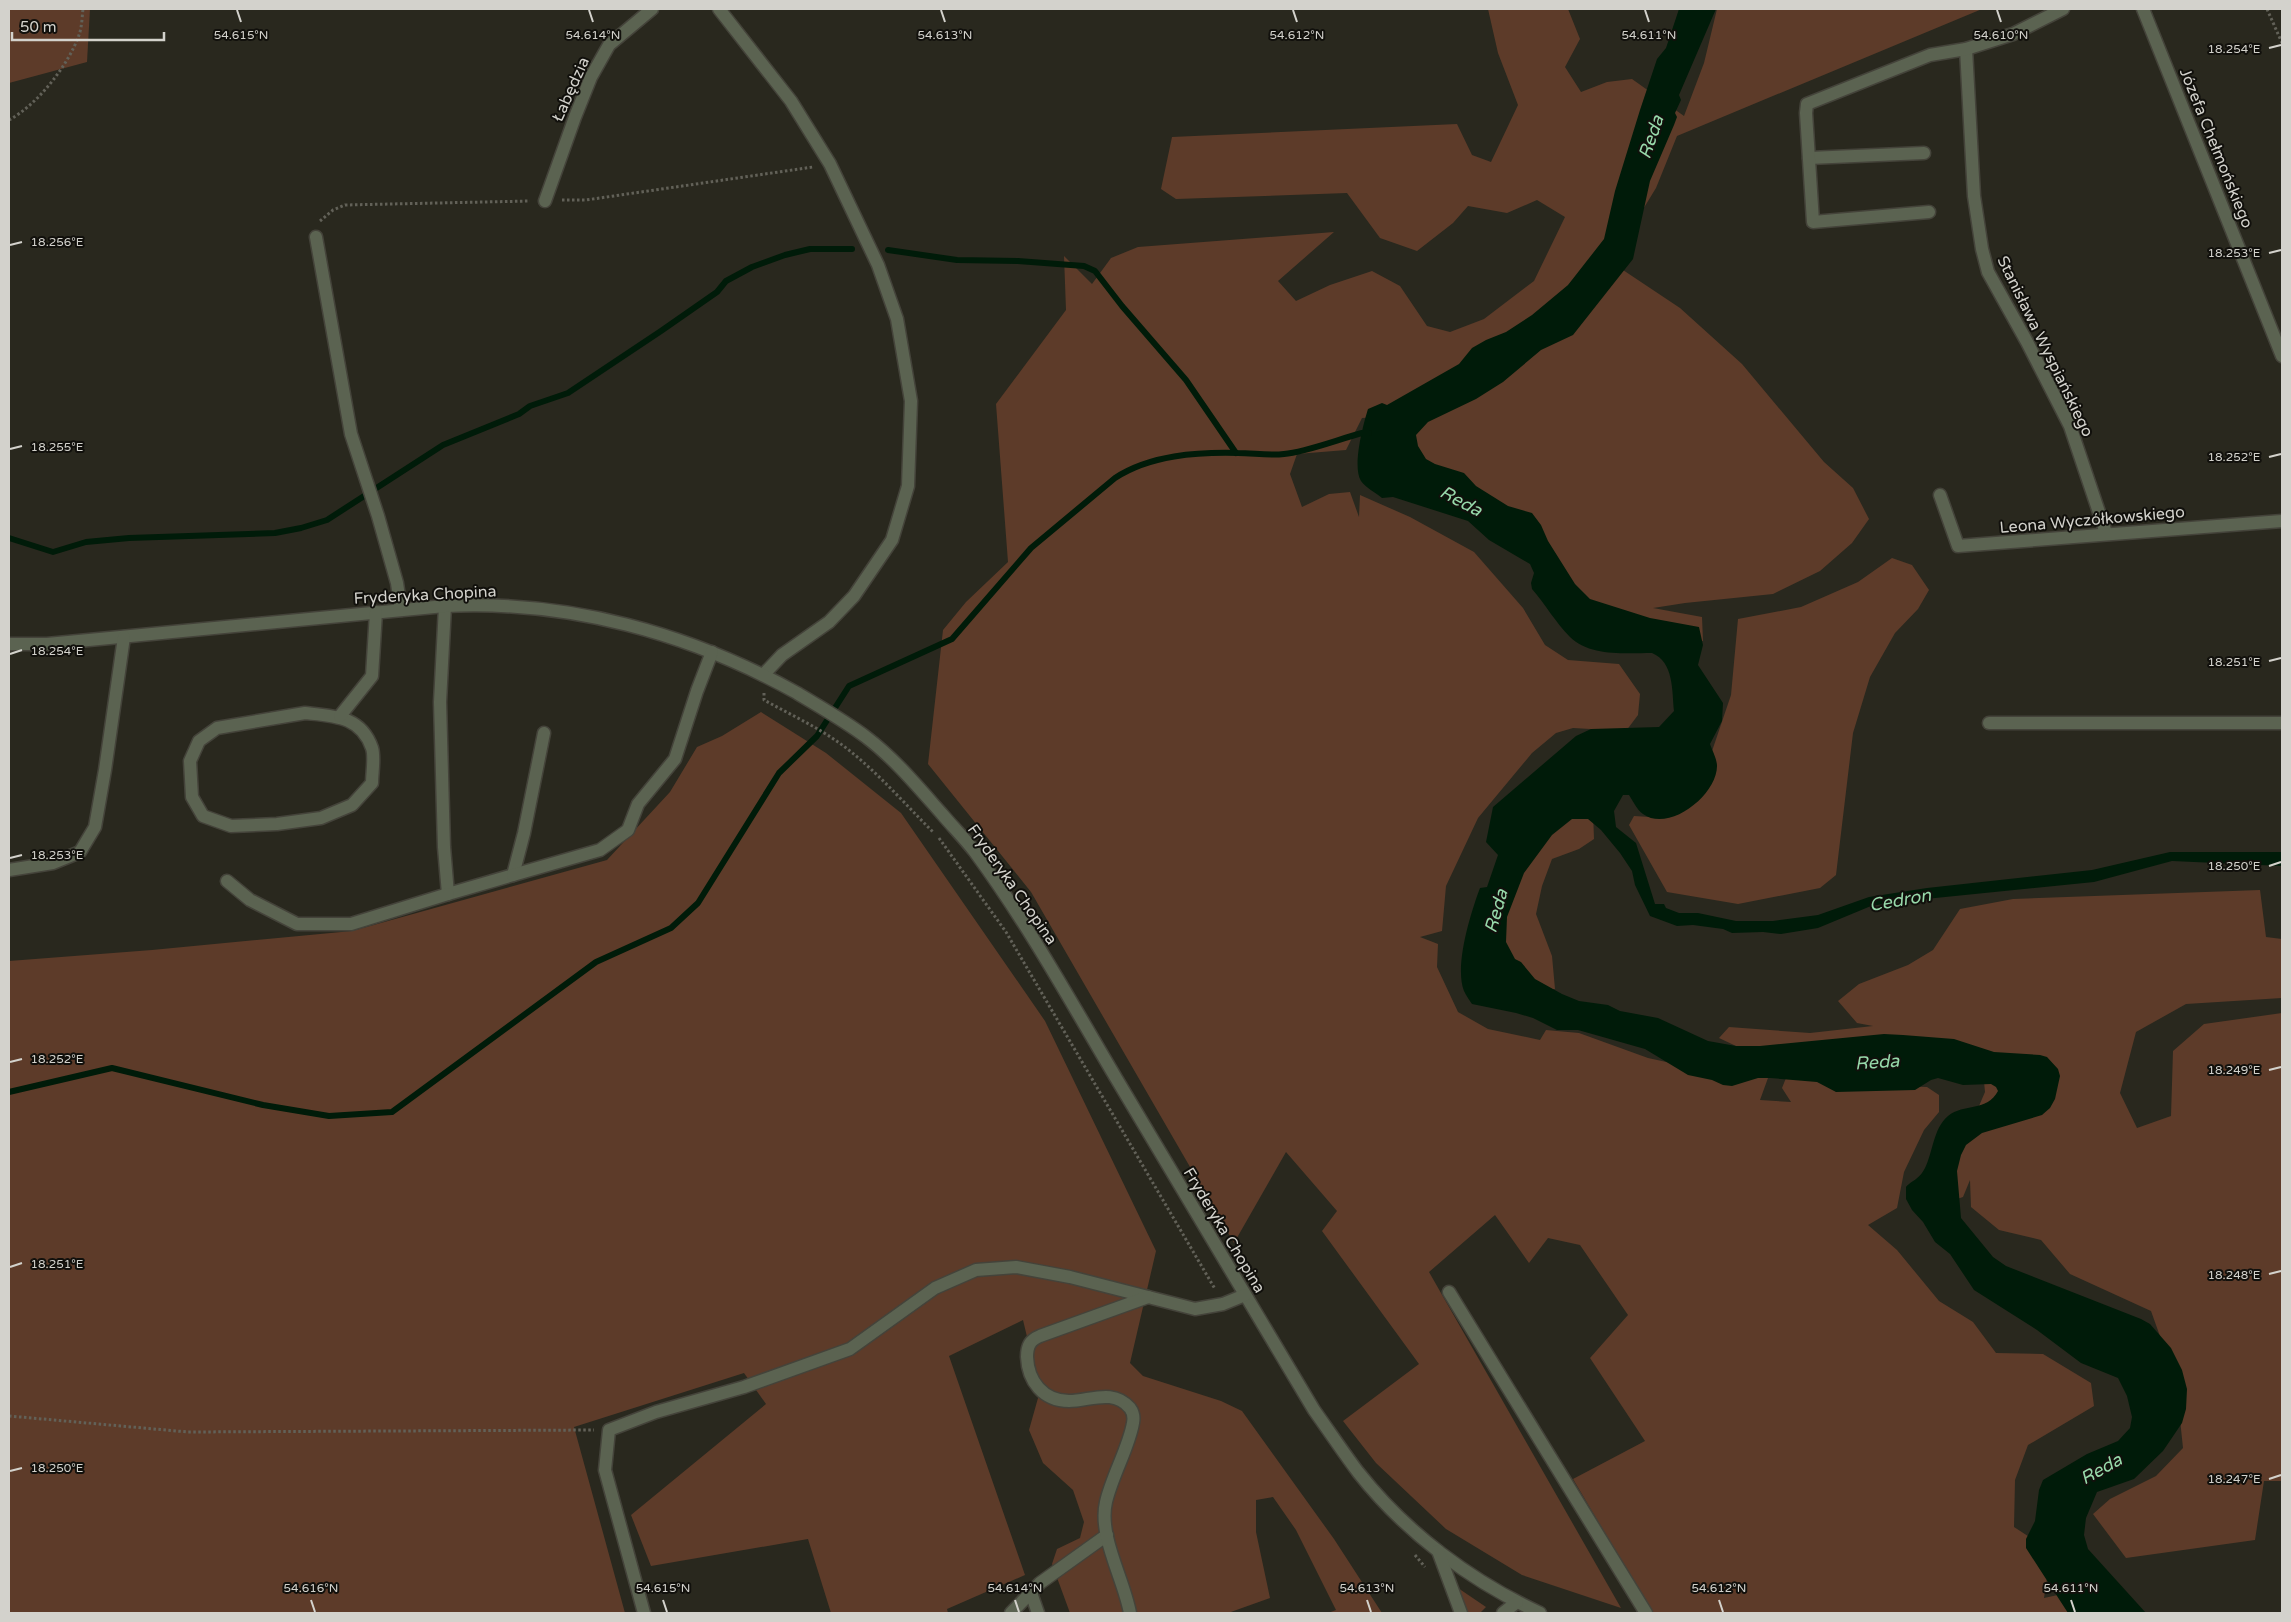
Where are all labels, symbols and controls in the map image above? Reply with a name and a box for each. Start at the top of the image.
scale bar [12,10,165,42]
text: 50 m [20,18,57,36]
text: 54.615°N [214,28,268,42]
text: 54.614°N [566,28,620,42]
text: 54.613°N [918,28,972,42]
text: 54.612°N [1270,28,1324,42]
text: 54.611°N [1622,28,1676,42]
text: 54.610°N [1974,28,2028,42]
text: 18.254°E [2208,42,2261,56]
street label: Łabędzia [548,54,594,125]
street label: Józefa Chełmońskiego [2175,65,2257,231]
water label: Reda [1633,112,1669,162]
text: 18.256°E [31,235,84,249]
text: 18.253°E [2208,246,2261,260]
street label: Stanisława Wyspiańskiego [1992,253,2098,440]
text: 18.255°E [31,440,84,454]
text: 18.252°E [2208,450,2261,464]
water label: Reda [1436,481,1487,522]
street label: Leona Wyczółkowskiego [1999,502,2186,538]
street label: Fryderyka Chopina [353,581,497,609]
text: 18.254°E [31,644,84,658]
text: 18.251°E [2208,655,2261,669]
street label: Fryderyka Chopina [963,820,1061,949]
text: 18.253°E [31,848,84,862]
text: 18.250°E [2208,859,2261,873]
water label: Cedron [1867,884,1934,916]
water label: Reda [1479,886,1513,935]
water label: Reda [1854,1049,1901,1075]
text: 18.252°E [31,1052,84,1066]
text: 18.249°E [2208,1063,2261,1077]
street label: Fryderyka Chopina [1179,1164,1270,1297]
text: 18.251°E [31,1257,84,1271]
text: 18.248°E [2208,1268,2261,1282]
water label: Reda [2076,1448,2127,1489]
text: 18.250°E [31,1461,84,1475]
text: 18.247°E [2207,1472,2261,1486]
text: 54.616°N [284,1581,338,1595]
text: 54.615°N [636,1581,690,1595]
text: 54.614°N [988,1581,1042,1595]
text: 54.613°N [1340,1581,1394,1595]
text: 54.612°N [1692,1581,1746,1595]
text: 54.611°N [2044,1581,2098,1595]

